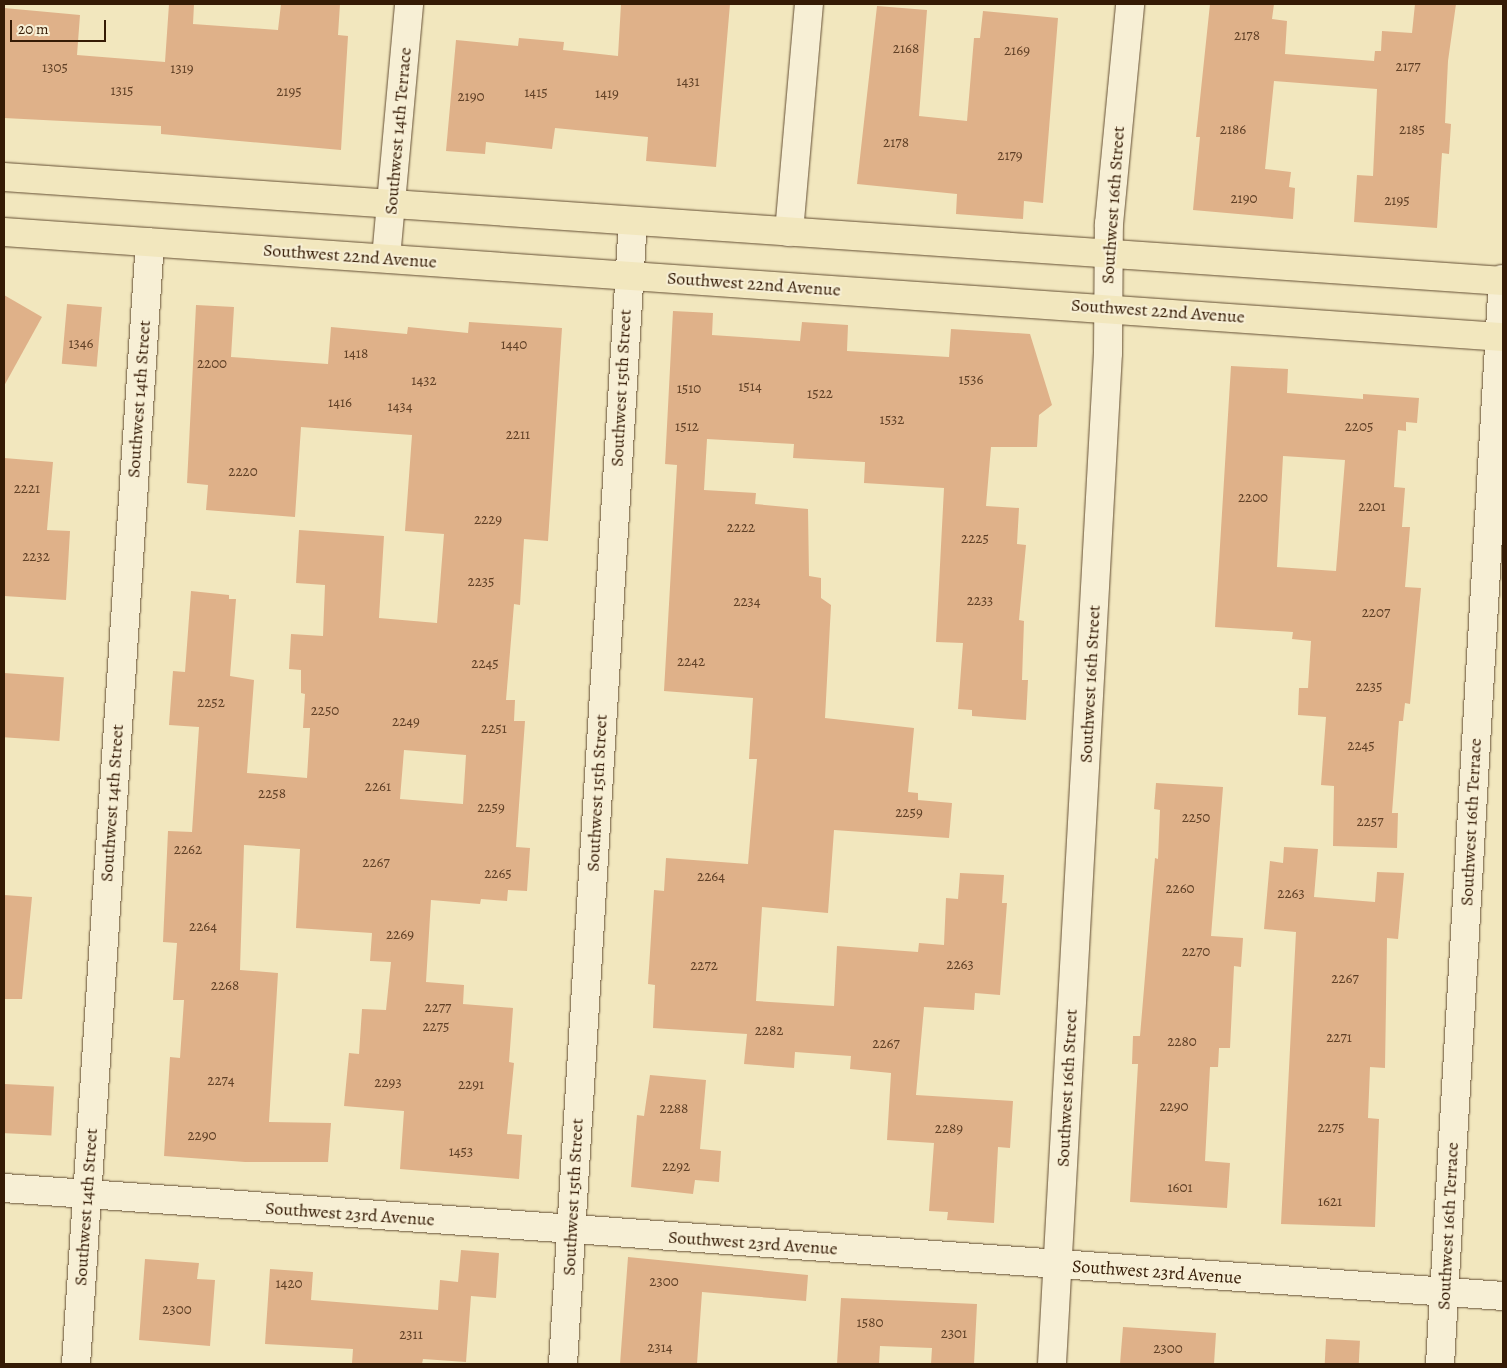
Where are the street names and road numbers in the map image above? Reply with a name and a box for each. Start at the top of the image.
street label: Southwest 14th Terrace [380,46,416,216]
street label: Southwest 16th Street [1097,125,1129,285]
street label: Southwest 22nd Avenue [262,239,438,273]
street label: Southwest 22nd Avenue [666,267,842,301]
street label: Southwest 22nd Avenue [1070,294,1246,328]
street label: Southwest 15th Street [606,309,636,467]
street label: Southwest 14th Street [123,319,155,479]
street label: Southwest 16th Street [1075,604,1105,764]
street label: Southwest 15th Street [582,714,612,872]
street label: Southwest 14th Street [96,723,128,883]
street label: Southwest 16th Terrace [1456,737,1486,907]
street label: Southwest 16th Street [1052,1008,1082,1168]
street label: Southwest 15th Street [558,1118,588,1276]
street label: Southwest 14th Street [70,1127,102,1287]
street label: Southwest 16th Terrace [1433,1141,1463,1311]
street label: Southwest 23rd Avenue [265,1197,435,1231]
street label: Southwest 23rd Avenue [668,1226,838,1260]
street label: Southwest 23rd Avenue [1072,1255,1242,1289]

